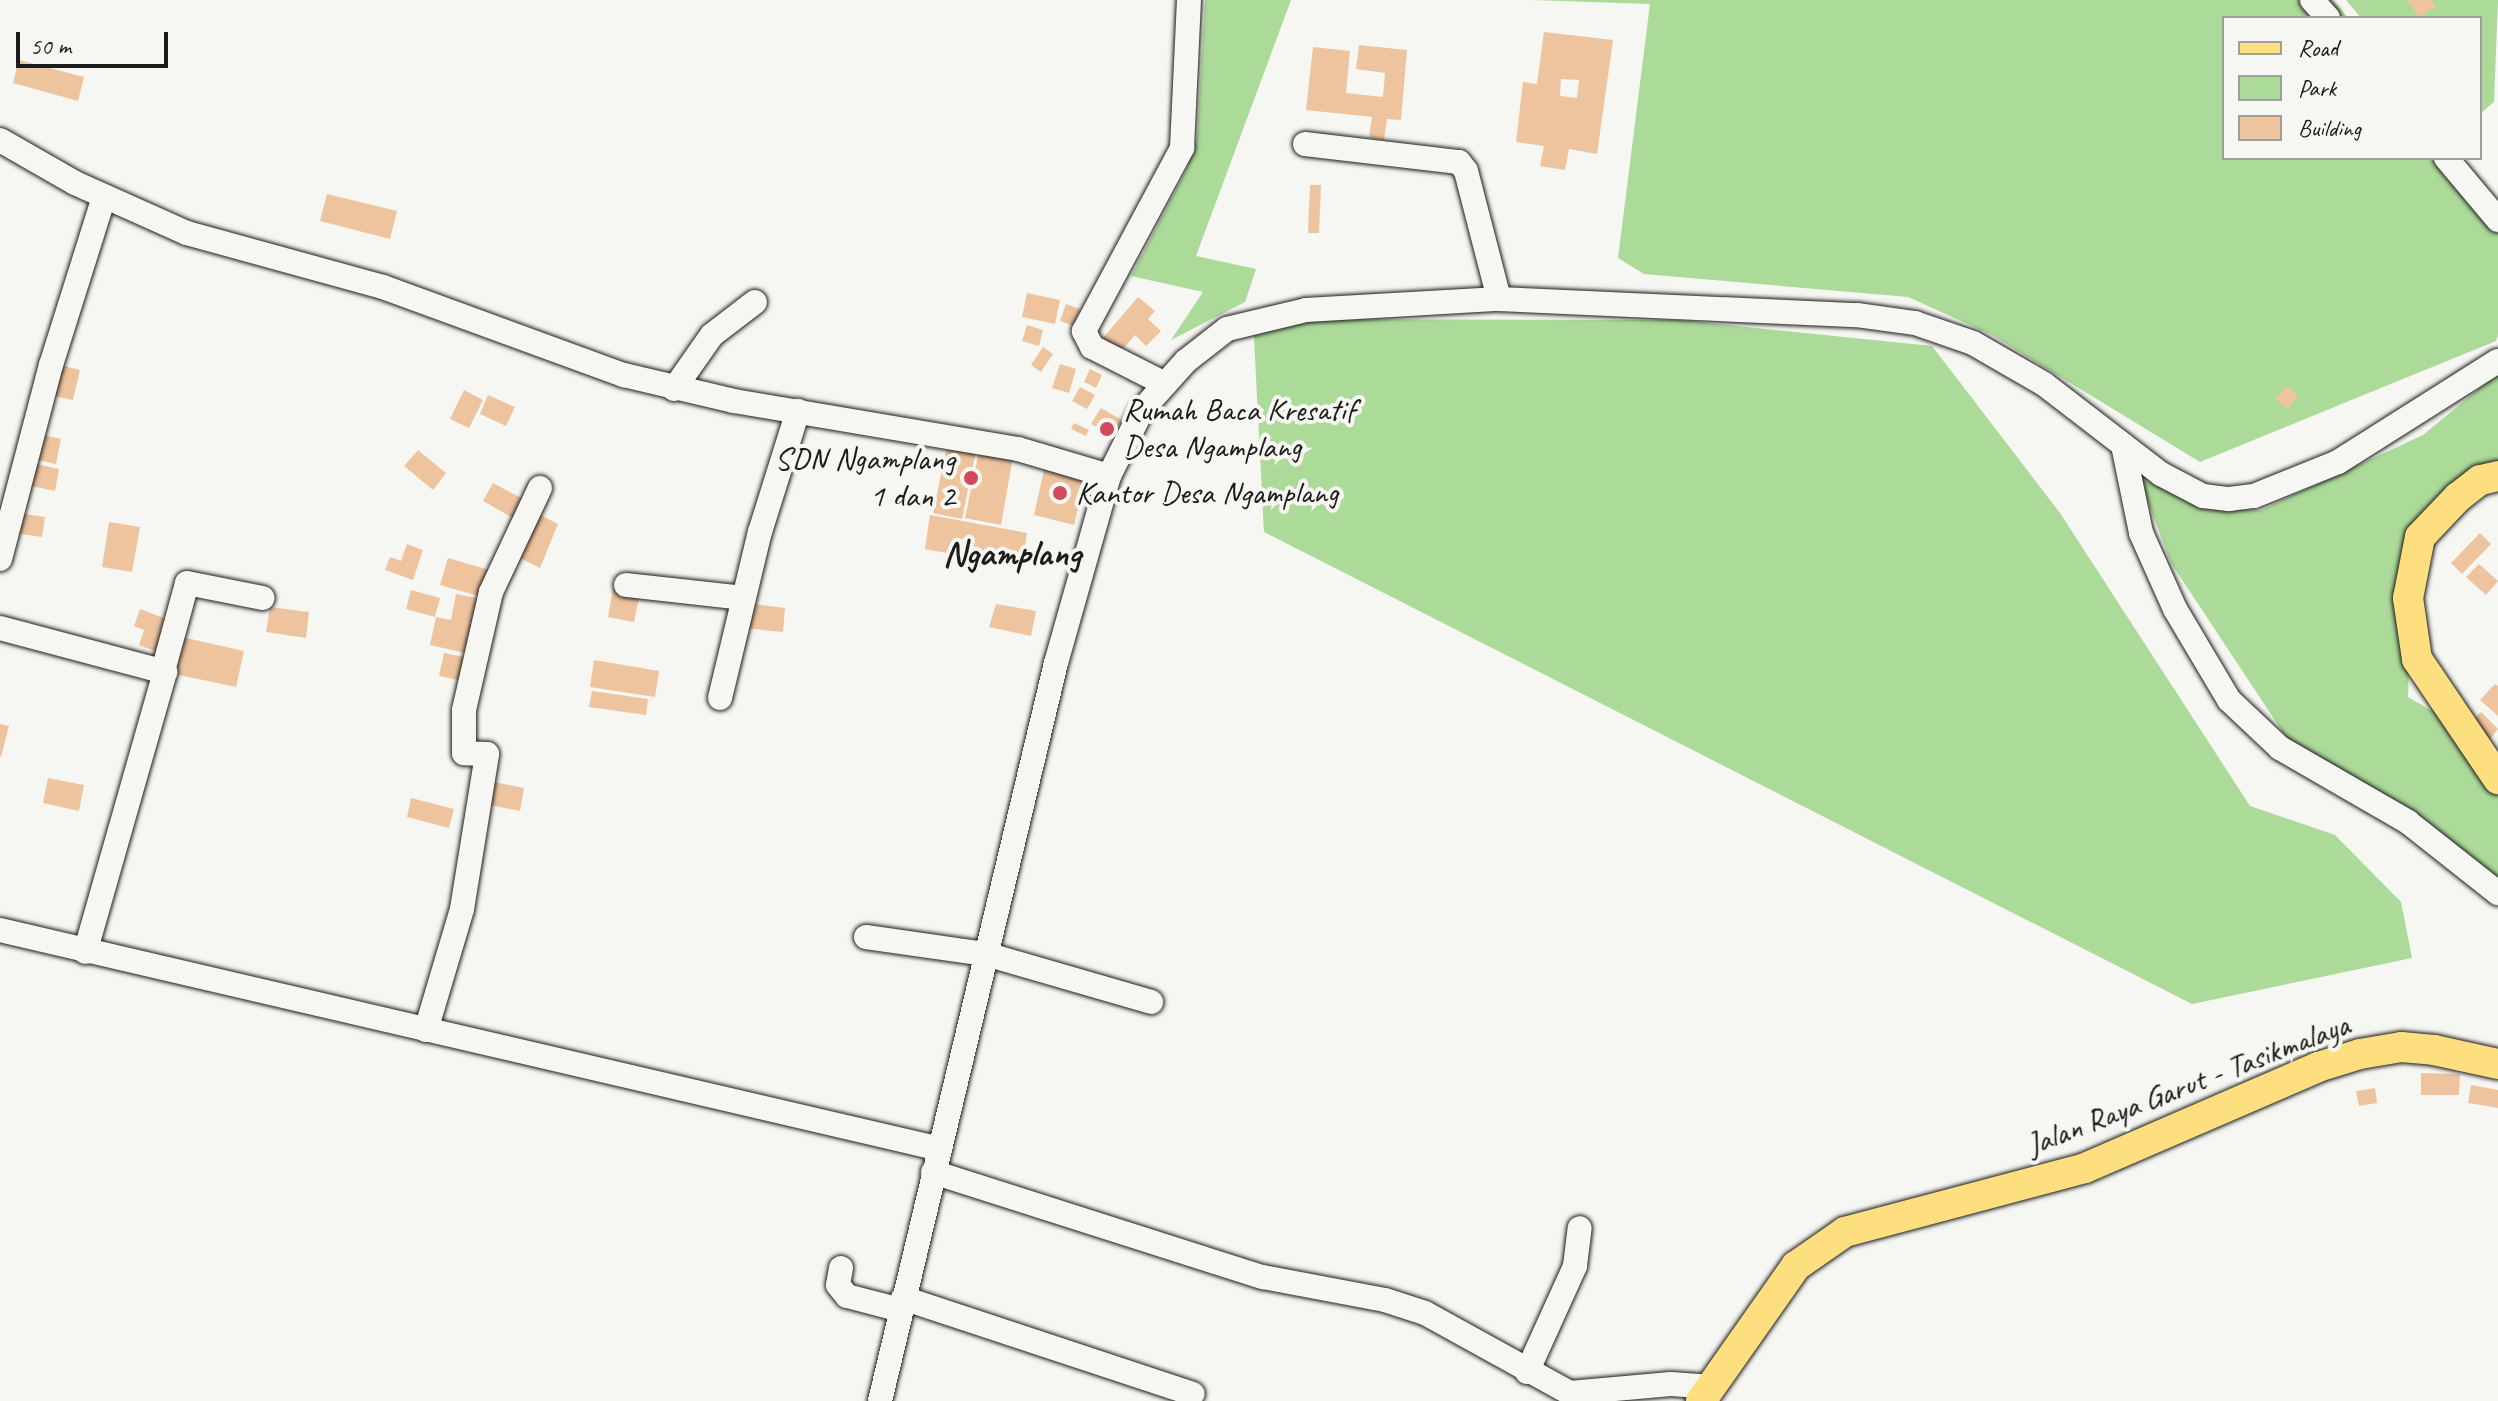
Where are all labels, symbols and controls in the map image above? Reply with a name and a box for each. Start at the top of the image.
scale bar [20,16,172,66]
legend [2222,16,2482,160]
text: 50 m [30,31,71,61]
text: Road [2298,33,2338,63]
text: Park [2298,73,2336,103]
text: Building [2298,113,2361,143]
place label: Rumah Baca Kresatif Desa Ngamplang [1123,392,1354,467]
marker: Rumah Baca Kresatif Desa Ngamplang [1098,420,1116,438]
place label: SDN Ngamplang 1 dan 2 [775,441,955,516]
marker: SDN Ngamplang 1 dan 2 [962,469,980,487]
place label: Kantor Desa Ngamplang [1076,474,1341,512]
marker: Kantor Desa Ngamplang [1051,484,1069,502]
district label: Ngamplang [943,532,1081,576]
street label: Jalan Raya Garut - Tasikmalaya [2021,1006,2355,1164]

